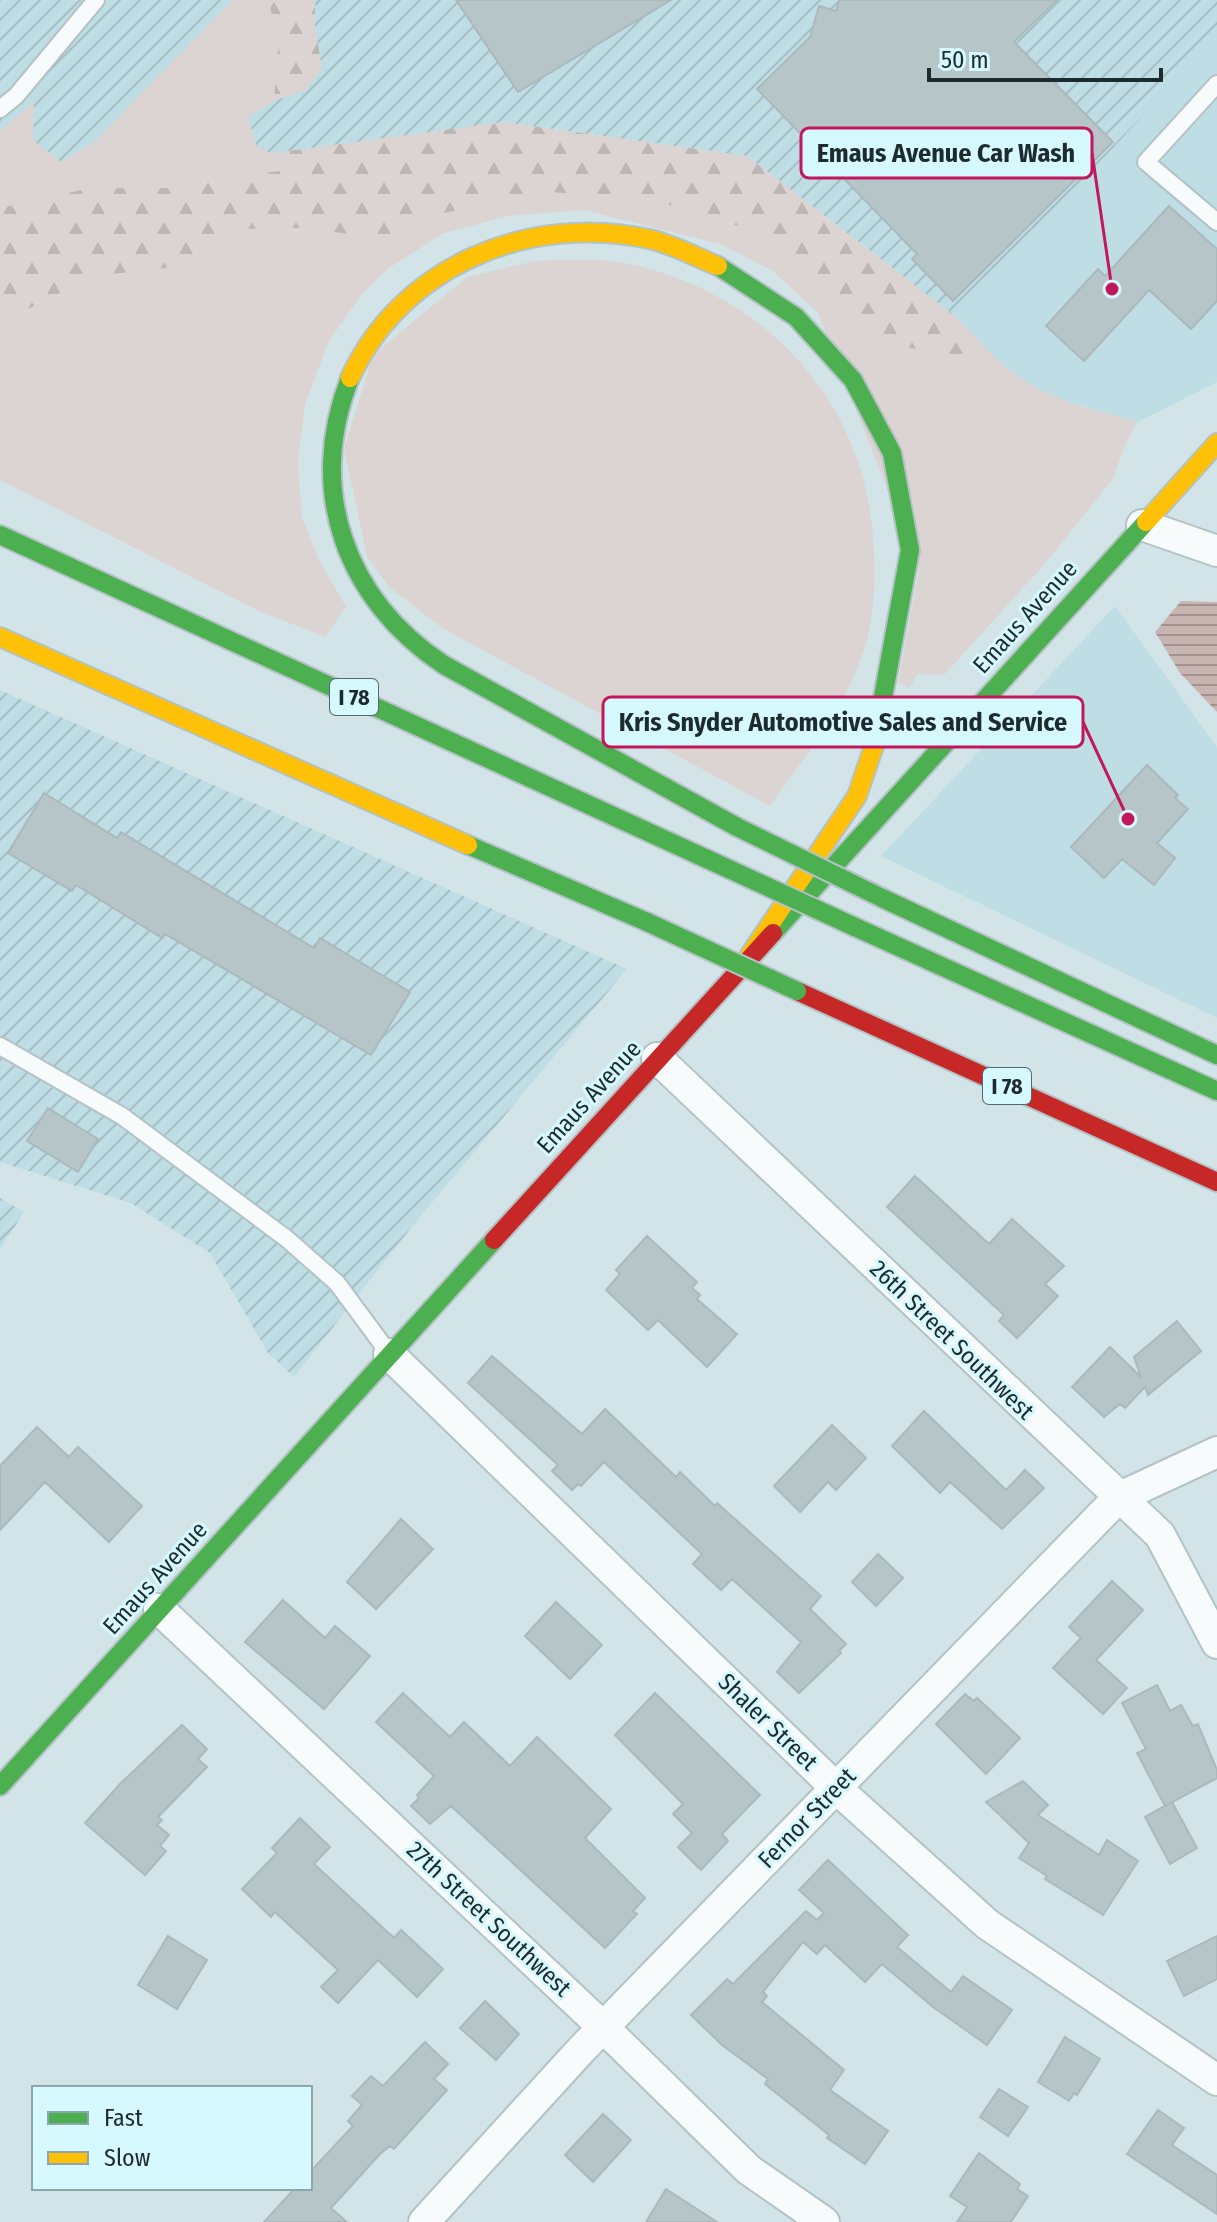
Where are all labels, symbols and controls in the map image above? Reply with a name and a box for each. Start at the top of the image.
scale bar [929,32,1161,82]
text: 50 m [941,46,989,74]
callout: Emaus Avenue Car Wash [801,128,1092,178]
text: Emaus Avenue Car Wash [817,138,1075,169]
street label: Emaus Avenue [967,555,1083,679]
road number: I 78 [330,679,378,715]
callout: Kris Snyder Automotive Sales and Service [603,697,1083,747]
text: Kris Snyder Automotive Sales and Service [619,707,1067,738]
street label: Emaus Avenue [531,1035,647,1159]
road number: I 78 [983,1068,1031,1104]
street label: 26th Street Southwest [864,1255,1040,1425]
street label: Emaus Avenue [97,1516,213,1640]
street label: Shaler Street [713,1668,824,1776]
street label: Fernor Street [752,1762,862,1874]
street label: 27th Street Southwest [401,1836,577,2002]
legend [32,2086,312,2190]
text: Fast [104,2104,143,2132]
text: Slow [104,2144,151,2172]

